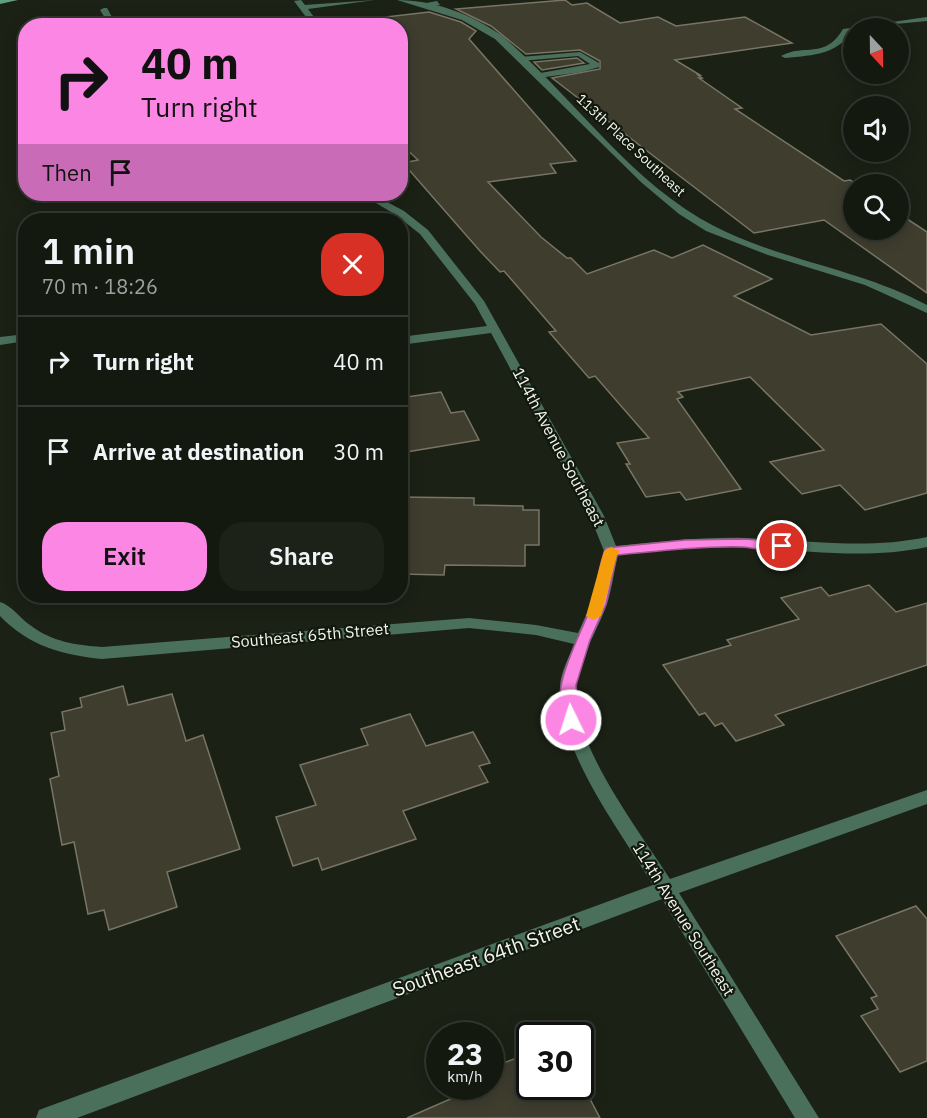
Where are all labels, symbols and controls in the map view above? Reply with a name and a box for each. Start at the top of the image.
north arrow [843,18,909,84]
map controls [843,18,909,240]
text: 40 m [141,36,239,91]
icon: right [42,42,120,120]
text: Turn right [141,89,258,124]
street label: 113th Place Southeast [573,90,689,200]
button: sound [843,96,909,162]
icon: arrive [104,156,137,189]
text: Then [42,158,92,187]
button: search [843,174,909,240]
text: 1 min [42,227,135,274]
button: close [321,233,384,296]
text: 70 m · 18:26 [42,273,158,300]
icon: right [42,345,75,378]
text: Turn right [93,347,194,376]
text: 40 m [333,347,384,376]
street label: 114th Avenue Southeast [509,364,609,530]
icon: arrive [42,435,75,468]
text: Arrive at destination [93,437,304,466]
text: 30 m [333,437,384,466]
pin [756,520,807,571]
button: Exit [42,522,207,591]
button: Share [219,522,384,591]
icon: arrive [765,529,798,562]
street label: Southeast 65th Street [230,618,390,652]
position arrow [539,688,603,752]
street label: 114th Avenue Southeast [629,839,739,999]
street label: Southeast 64th Street [389,910,583,1002]
speed limit sign: 30 [516,1022,594,1100]
text: 23 [447,1034,483,1073]
text: km/h [447,1067,483,1086]

